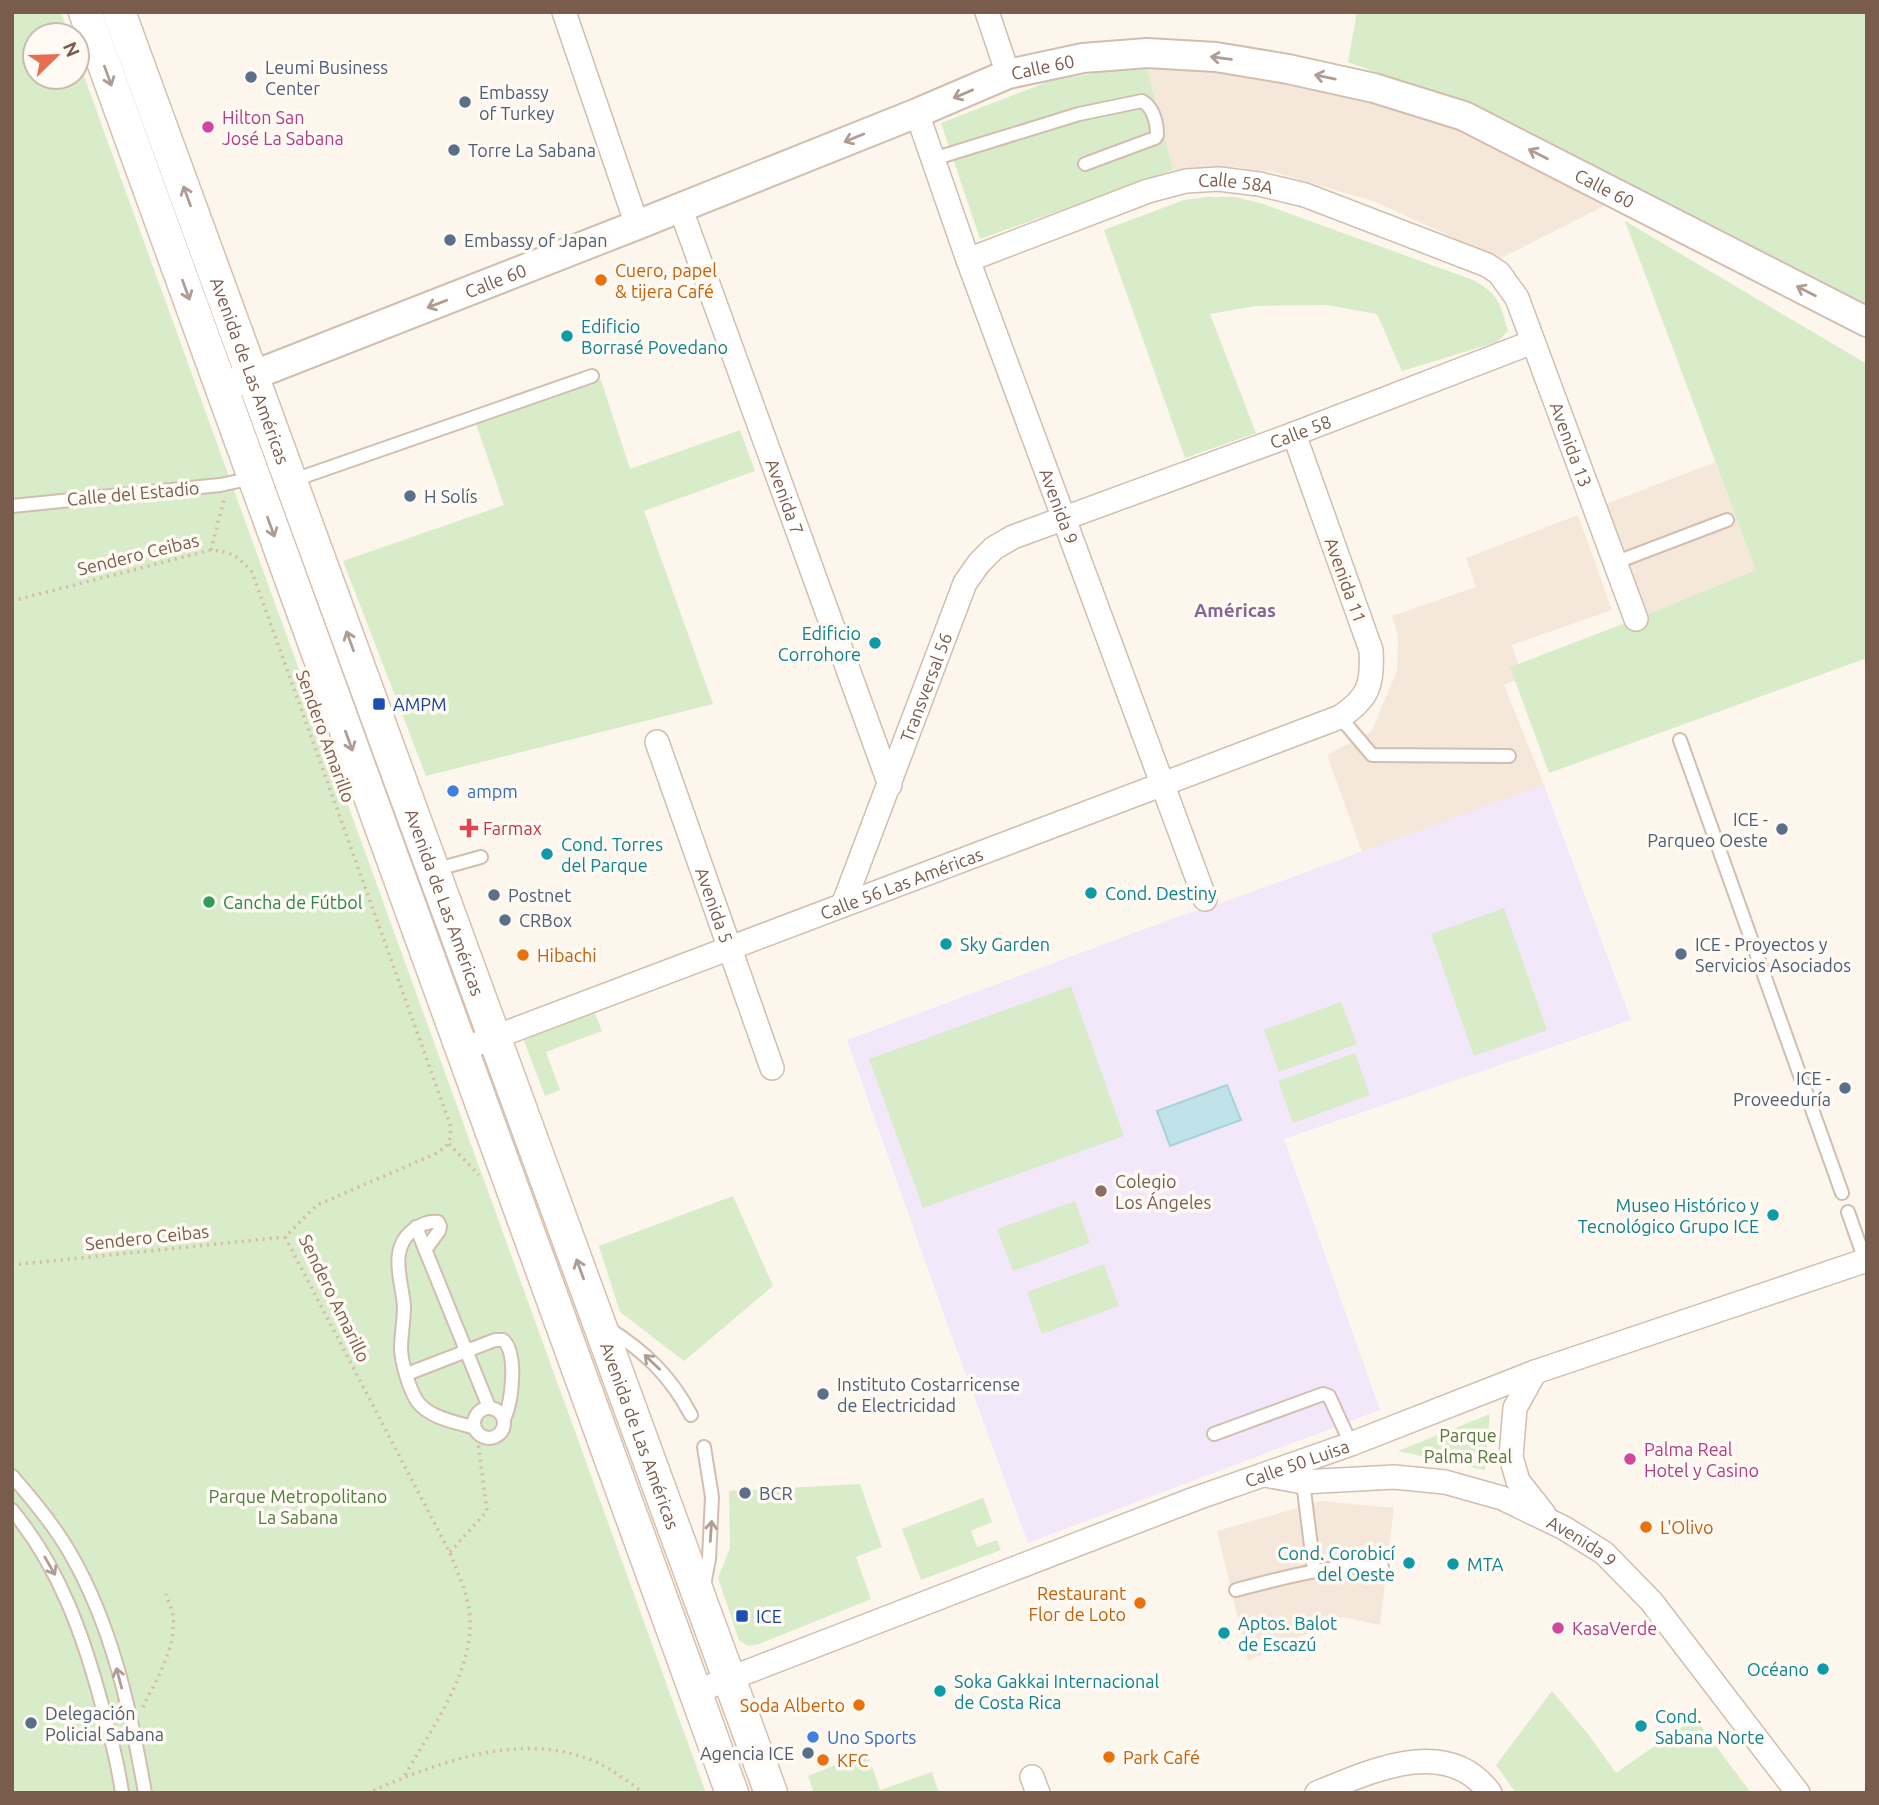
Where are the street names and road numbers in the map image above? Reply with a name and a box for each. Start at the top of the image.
street label: Calle 60 [1009,50,1076,83]
street label: Calle 60 [1572,164,1638,211]
street label: Calle 58A [1197,169,1276,197]
street label: Calle 60 [462,259,529,301]
street label: Avenida de Las Américas [207,275,294,467]
street label: Avenida 13 [1546,399,1596,490]
street label: Calle 58 [1267,411,1334,452]
street label: Avenida 7 [762,456,808,537]
street label: Avenida 9 [1036,466,1082,546]
street label: Calle del Estadio [66,477,200,509]
street label: Sendero Ceibas [75,529,201,579]
street label: Avenida 11 [1321,535,1371,625]
street label: Transversal 56 [896,630,955,745]
street label: Sendero Amarillo [293,667,359,805]
street label: Avenida de Las Américas [402,806,488,999]
street label: Calle 56 Las Américas [817,843,986,923]
street label: Avenida 5 [692,865,737,946]
street label: Sendero Ceibas [84,1221,210,1253]
street label: Sendero Amarillo [295,1231,375,1365]
street label: Avenida de Las Américas [597,1339,684,1532]
street label: Calle 50 Luisa [1242,1435,1352,1490]
street label: Avenida 9 [1544,1511,1621,1570]

